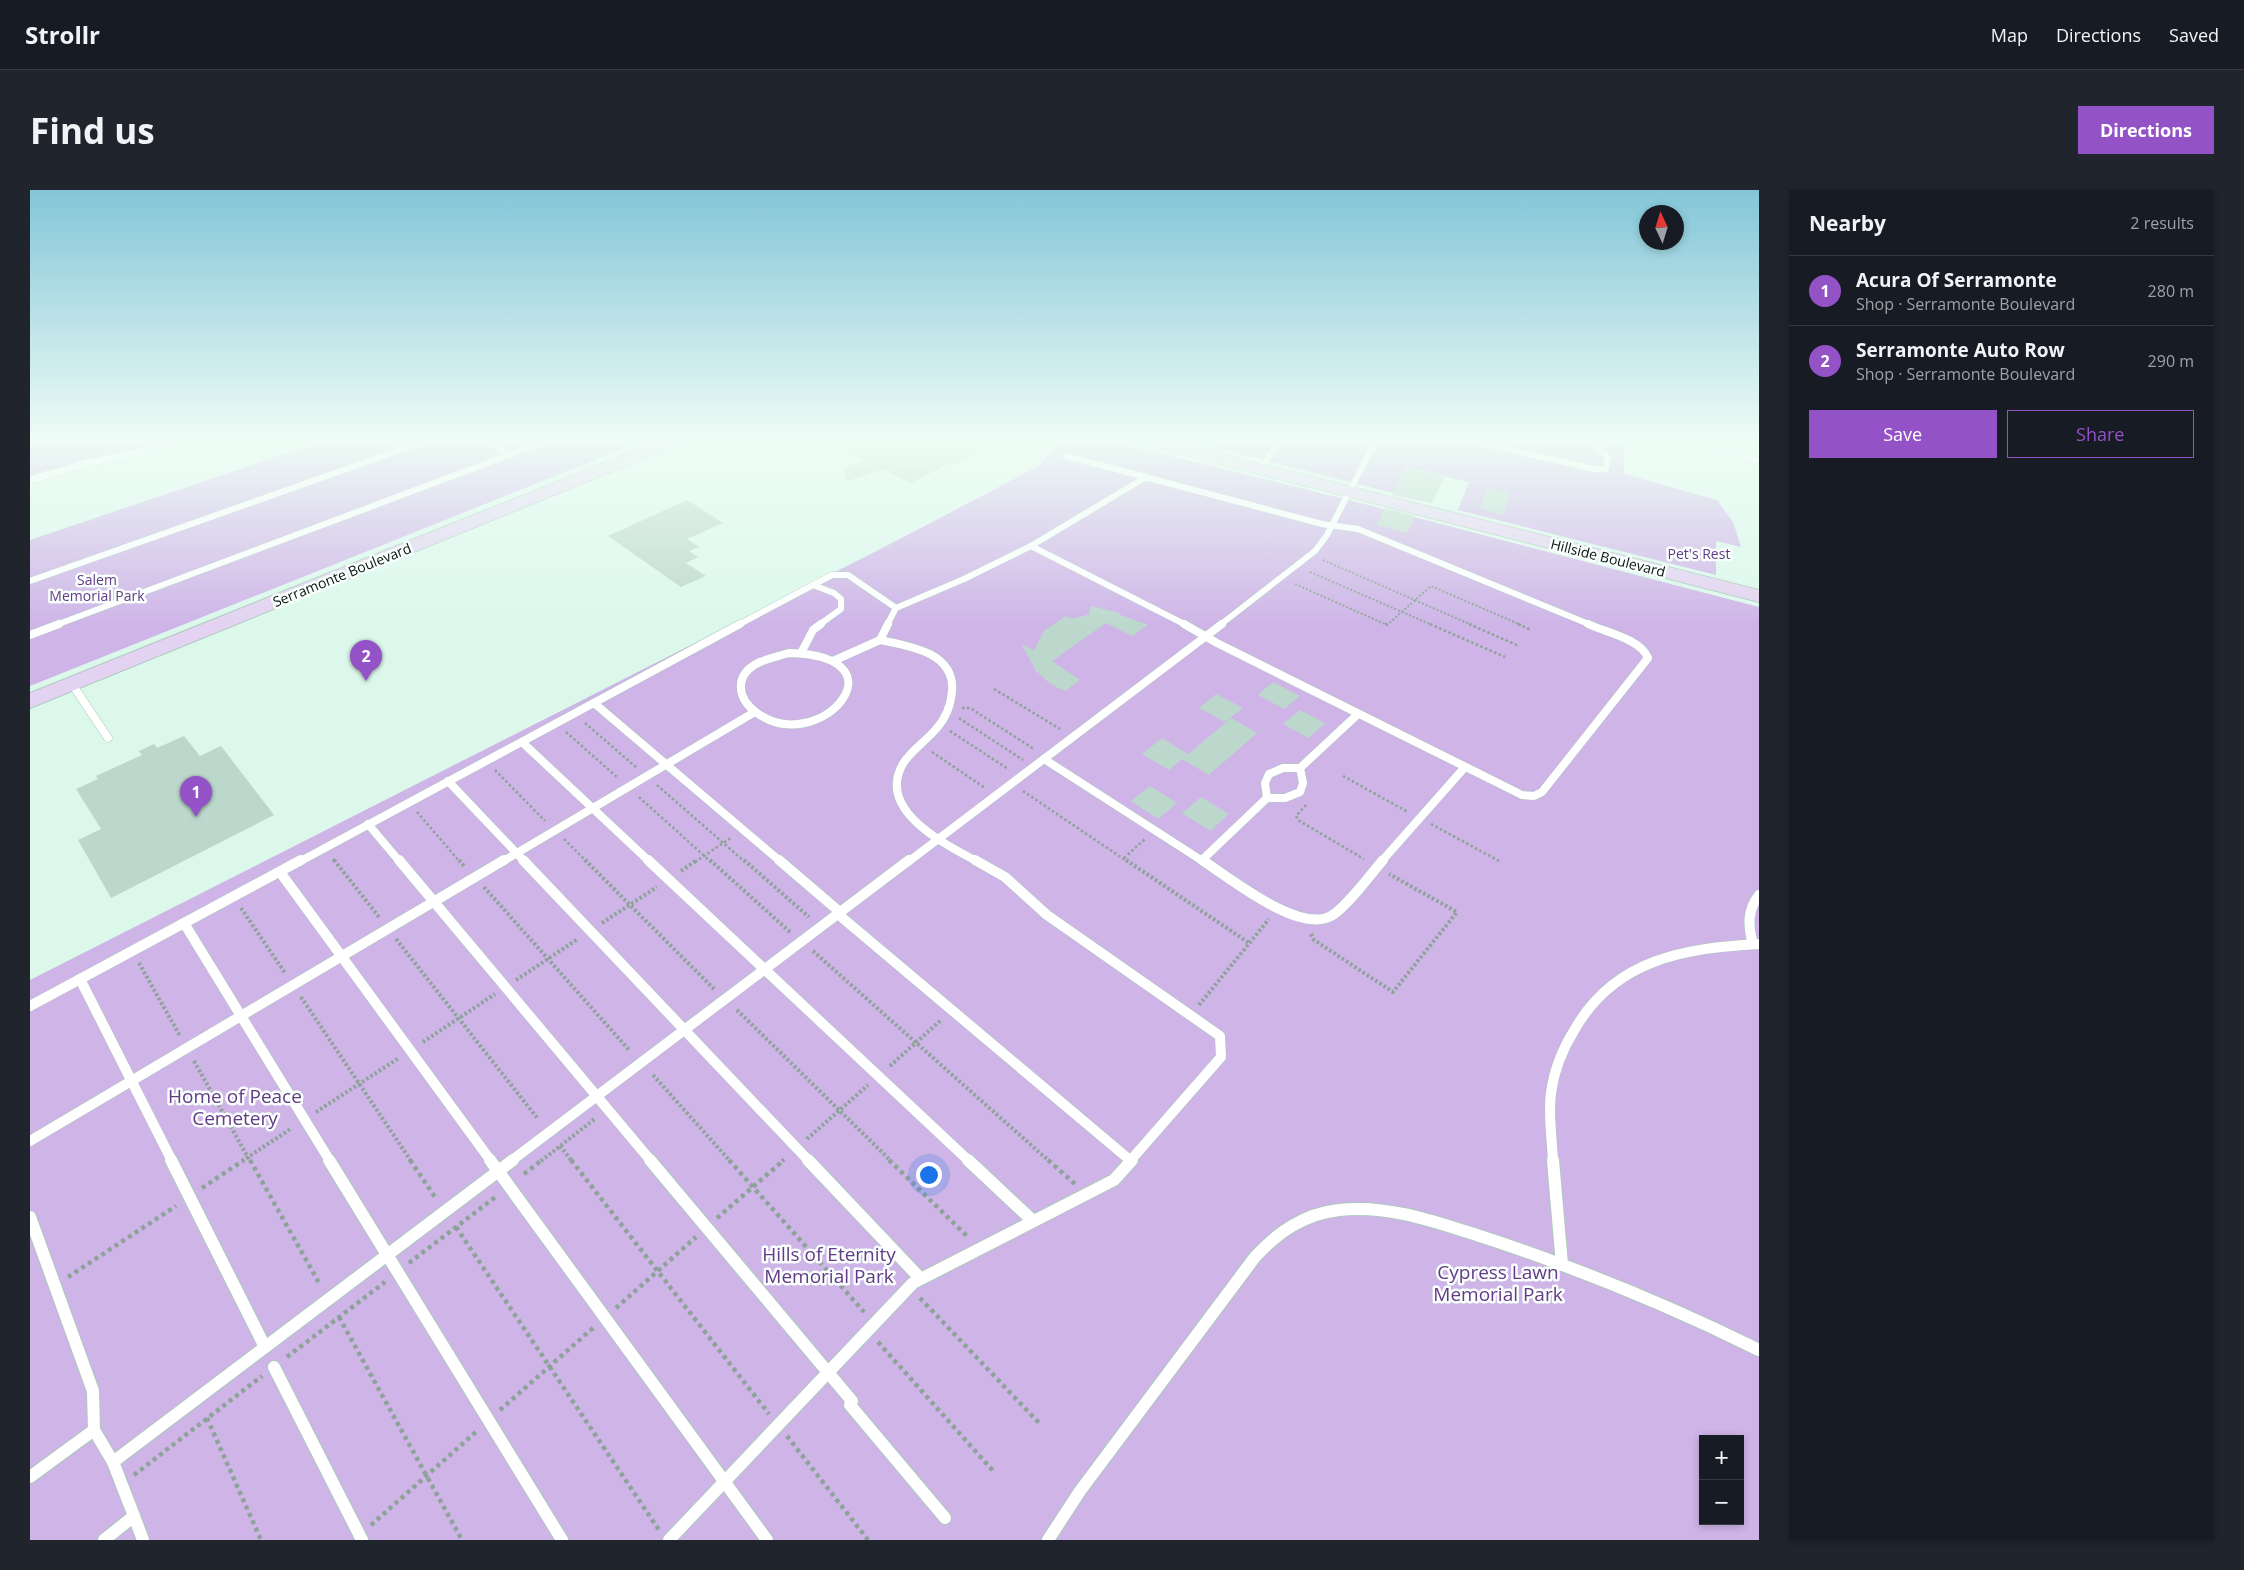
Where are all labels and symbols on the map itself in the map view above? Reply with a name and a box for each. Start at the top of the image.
north arrow [1639,205,1684,250]
street label: Hillside Boulevard [1549,534,1668,581]
street label: Serramonte Boulevard [270,538,414,611]
park label: Pet's Rest [1668,544,1730,563]
park label: Salem Memorial Park [49,570,145,605]
pin: 2 [350,640,382,681]
pin: 1 [180,776,212,817]
park label: Home of Peace Cemetery [168,1083,302,1131]
your location [916,1162,942,1188]
park label: Hills of Eternity Memorial Park [762,1241,896,1289]
park label: Cypress Lawn Memorial Park [1433,1259,1563,1307]

